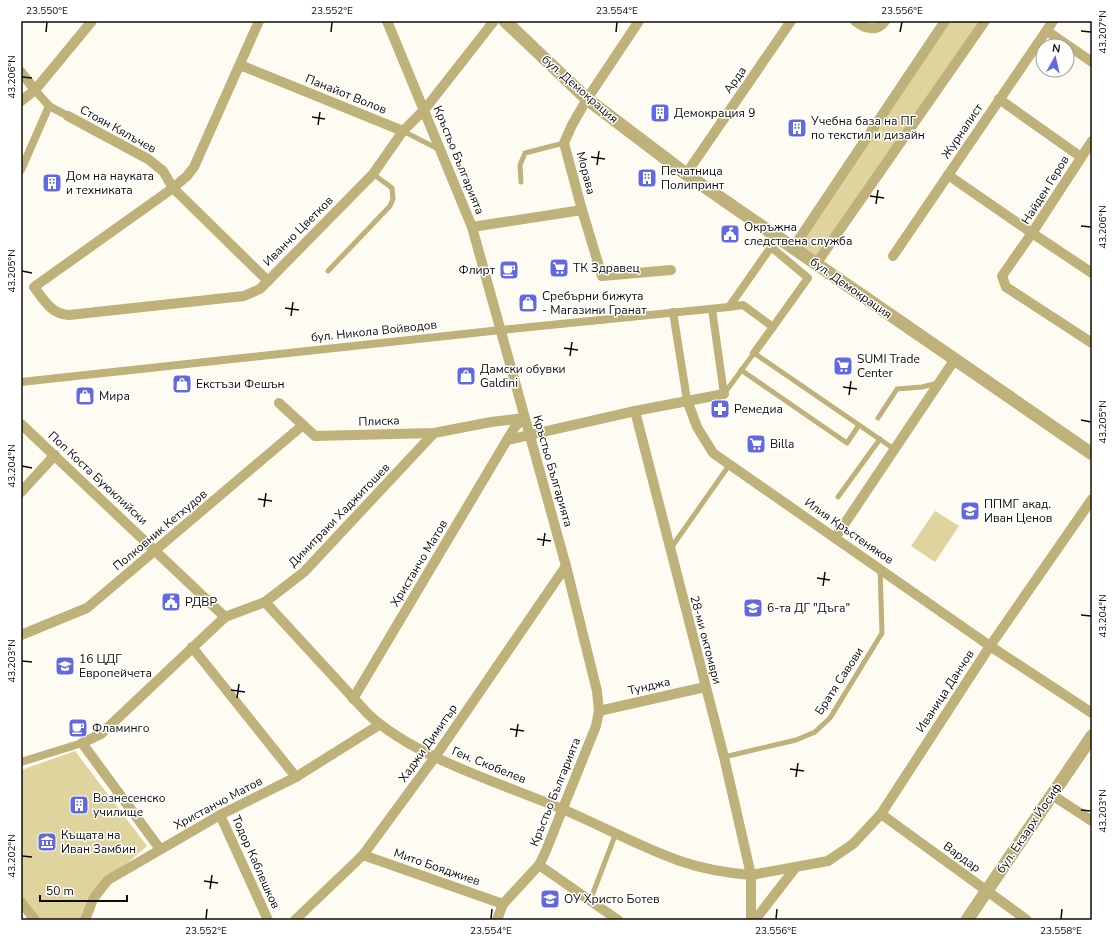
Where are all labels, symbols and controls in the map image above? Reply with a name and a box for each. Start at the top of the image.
text: 23.550°E [26,4,68,18]
text: 23.552°E [311,4,353,18]
text: 23.554°E [596,4,638,18]
text: 23.556°E [881,4,923,18]
text: 43.207°N [1096,10,1110,54]
north arrow [1035,38,1075,78]
text: N [1051,41,1061,57]
street label: бул. Демокрация [538,51,622,127]
text: 43.206°N [5,55,19,99]
street label: Арда [720,63,750,97]
street label: Панайот Волов [303,70,389,118]
street label: Журналист [938,100,987,162]
street label: Стоян Кялъчев [77,101,159,157]
building icon: Демокрация 9 [649,102,671,124]
street label: Кръстьо Българията [430,103,488,217]
place label: Демокрация 9 [674,105,755,121]
place label: Учебна база на ПГ по текстил и дизайн [810,113,925,143]
building icon: Учебна база на ПГ по текстил и дизайн [786,117,808,139]
street label: Морава [573,150,599,196]
street label: Найден Геров [1017,152,1073,227]
place label: Печатница Полипринт [661,163,725,193]
building icon: Печатница Полипринт [636,167,658,189]
place label: Дом на науката и техниката [66,168,154,198]
building icon: Дом на науката и техниката [41,172,63,194]
street label: Иванчо Цветков [259,192,337,270]
text: 43.206°N [1096,205,1110,249]
place label: Окръжна следствена служба [744,219,852,249]
public building icon: Окръжна следствена служба [719,223,741,245]
text: 43.205°N [5,249,19,293]
street label: бул. Демокрация [807,254,895,322]
supermarket icon: ТК Здравец [548,257,570,279]
cafe icon: Флирт [498,259,520,281]
place label: ТК Здравец [573,260,640,276]
place label: Флирт [459,262,496,278]
place label: Сребърни бижута - Магазини Гранат [542,288,647,318]
shop icon: Сребърни бижута - Магазини Гранат [517,292,539,314]
street label: бул. Никола Войводов [310,316,438,346]
place label: SUMI Trade Center [857,351,920,381]
supermarket icon: SUMI Trade Center [832,355,854,377]
place label: Дамски обувки Galdini [480,361,565,391]
shop icon: Дамски обувки Galdini [455,365,477,387]
shop icon: Екстъзи Фешън [171,373,193,395]
place label: Екстъзи Фешън [196,376,285,392]
shop icon: Мира [74,385,96,407]
place label: Мира [99,388,130,404]
pharmacy icon: Ремедиа [709,398,731,420]
text: 43.205°N [1096,400,1110,444]
place label: Ремедиа [734,401,783,417]
street label: Плиска [358,412,400,430]
street label: Кръстьо Българията [529,413,577,529]
street label: Поп Коста Буюклийски [45,428,151,528]
supermarket icon: Billa [745,433,767,455]
place label: Billa [770,436,794,452]
text: 43.204°N [5,444,19,488]
street label: Димитраки Хаджитошев [285,459,393,571]
street label: Полковник Кетхудов [110,486,211,574]
street label: Илия Кръстеняков [801,494,897,568]
place label: ППМГ акад. Иван Ценов [984,496,1053,526]
school or university icon: ППМГ акад. Иван Ценов [959,500,981,522]
street label: Христанчо Матов [387,516,451,609]
public building icon: РДВР [160,591,182,613]
place label: РДВР [185,594,217,610]
street label: 28-ми октомври [686,594,726,686]
text: 43.204°N [1096,594,1110,638]
school or university icon: 6-та ДГ "Дъга" [742,597,764,619]
place label: 6-та ДГ "Дъга" [767,600,850,616]
text: 43.203°N [5,639,19,683]
street label: Братя Савови [811,644,867,718]
street label: Иваница Данчов [912,646,978,735]
place label: 16 ЦДГ Европейчета [79,651,152,681]
school or university icon: 16 ЦДГ Европейчета [54,655,76,677]
street label: Тунджа [626,673,672,699]
street label: Хаджи Димитър [395,701,461,785]
cafe icon: Фламинго [67,717,89,739]
place label: Фламинго [92,720,150,736]
street label: Кръстьо Българията [526,735,584,849]
street label: Ген. Скобелев [449,743,529,787]
street label: Христанчо Матов [171,773,266,833]
street label: бул. Екзарх Йосиф [993,780,1065,876]
text: 43.203°N [1096,789,1110,833]
place label: Вознесенско училище [93,790,166,820]
building icon: Вознесенско училище [68,794,90,816]
street label: Тодор Каблешков [228,813,284,912]
place label: Къщата на Иван Замбин [61,827,136,857]
museum icon: Къщата на Иван Замбин [36,831,58,853]
text: 43.202°N [5,834,19,878]
street label: Вардар [940,838,984,876]
street label: Мито Бояджиев [392,845,483,889]
scale bar [40,877,127,903]
text: 50 m [46,883,74,899]
school or university icon: ОУ Христо Ботев [539,888,561,910]
place label: ОУ Христо Ботев [564,891,660,907]
text: 23.552°E [185,924,227,938]
text: 23.554°E [470,924,512,938]
text: 23.556°E [755,924,797,938]
text: 23.558°E [1040,924,1082,938]

